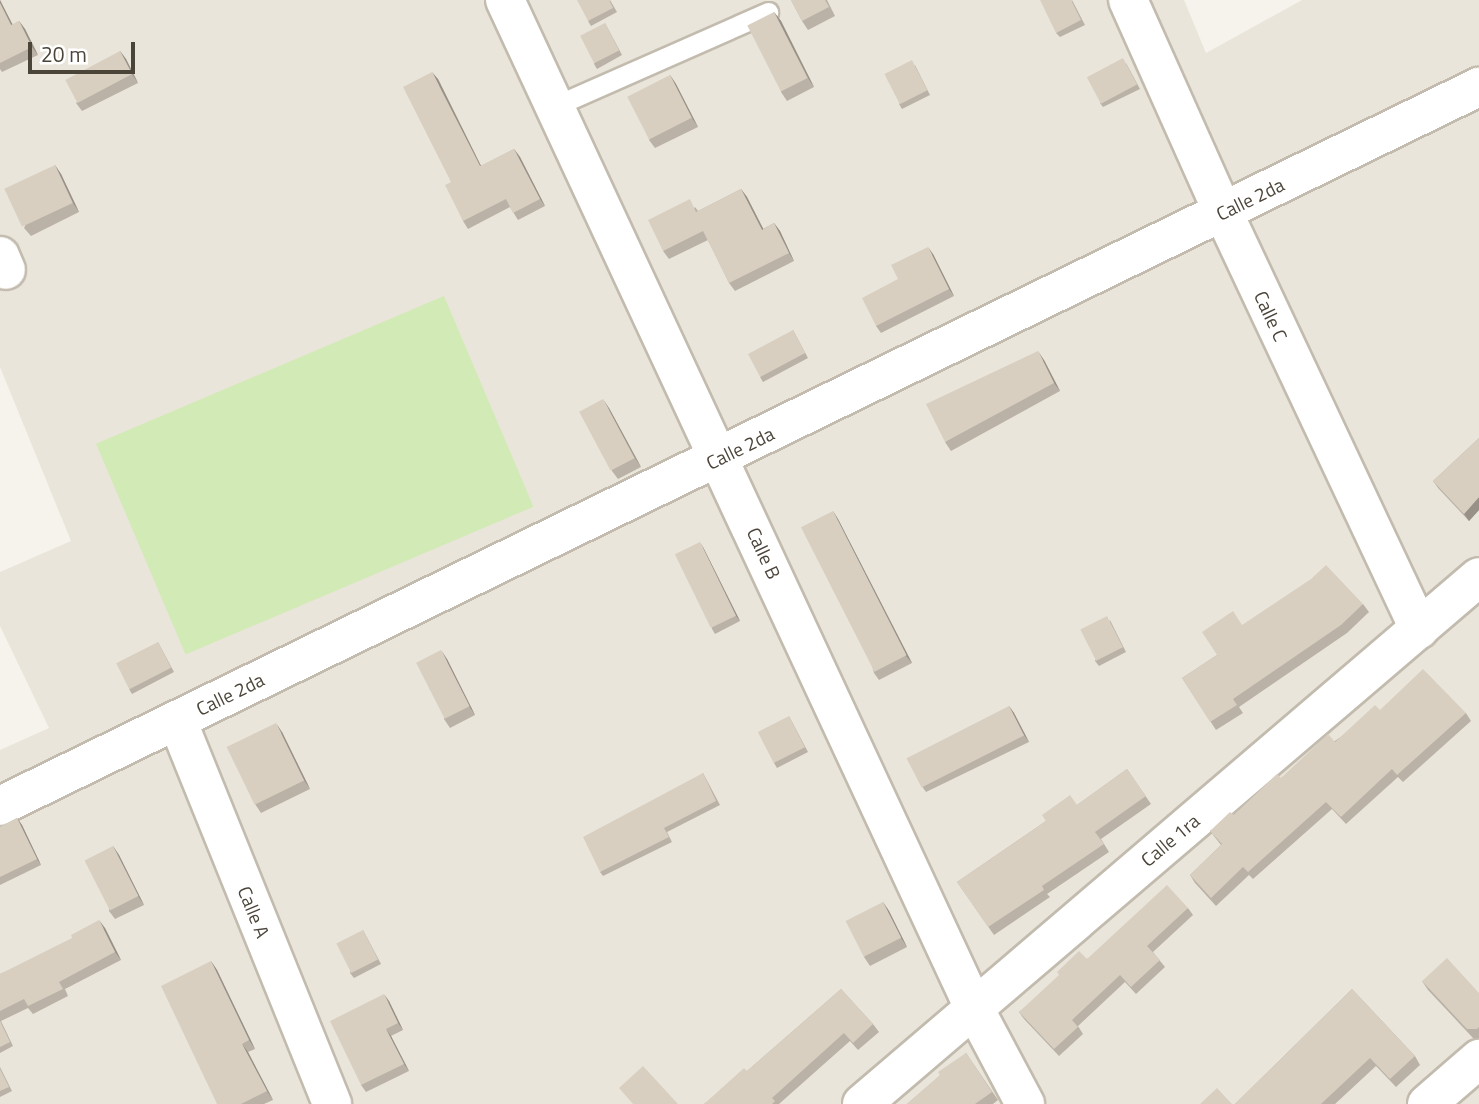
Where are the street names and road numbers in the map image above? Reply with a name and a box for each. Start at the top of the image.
street label: Calle 2da [1212,173,1288,225]
street label: Calle C [1250,287,1292,345]
street label: Calle 2da [702,422,778,474]
street label: Calle B [742,524,786,582]
street label: Calle 2da [192,668,268,720]
street label: Calle 1ra [1136,809,1204,871]
street label: Calle A [233,883,275,941]

